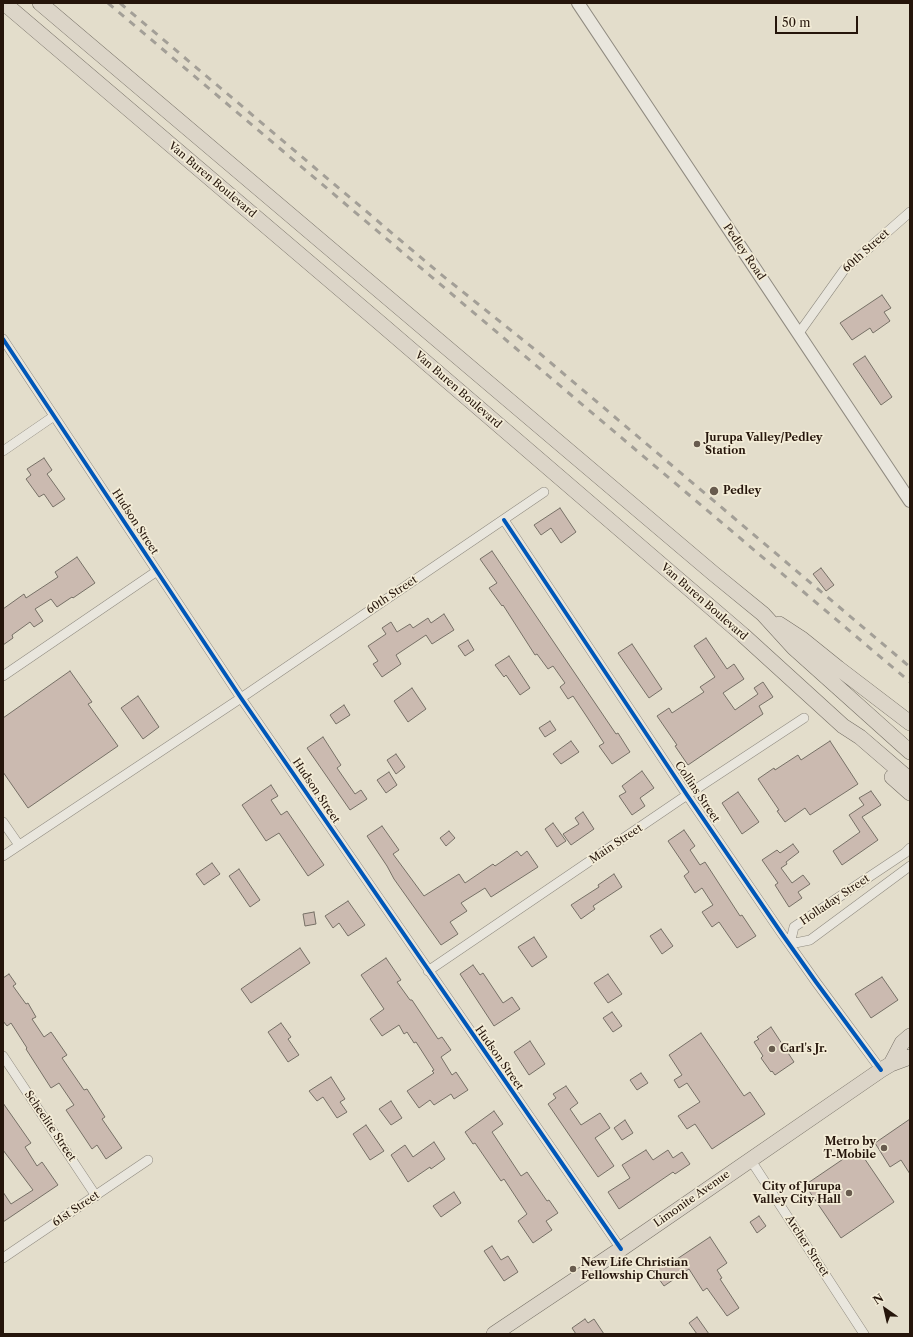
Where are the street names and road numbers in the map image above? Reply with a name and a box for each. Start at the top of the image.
street label: Van Buren Boulevard [165,139,259,221]
street label: Pedley Road [720,221,768,283]
street label: 60th Street [840,227,892,275]
street label: Van Buren Boulevard [412,349,504,431]
street label: Hudson Street [109,487,161,557]
street label: Van Buren Boulevard [658,561,750,643]
street label: 60th Street [364,573,420,617]
street label: Hudson Street [289,756,343,826]
street label: Collins Street [672,759,722,825]
street label: Main Street [587,821,645,867]
street label: Holladay Street [798,872,872,928]
street label: Hudson Street [472,1023,526,1093]
street label: Scheelite Street [22,1088,78,1164]
street label: Limonite Avenue [651,1168,733,1230]
street label: 61st Street [50,1188,102,1230]
street label: Archer Street [782,1213,832,1279]

